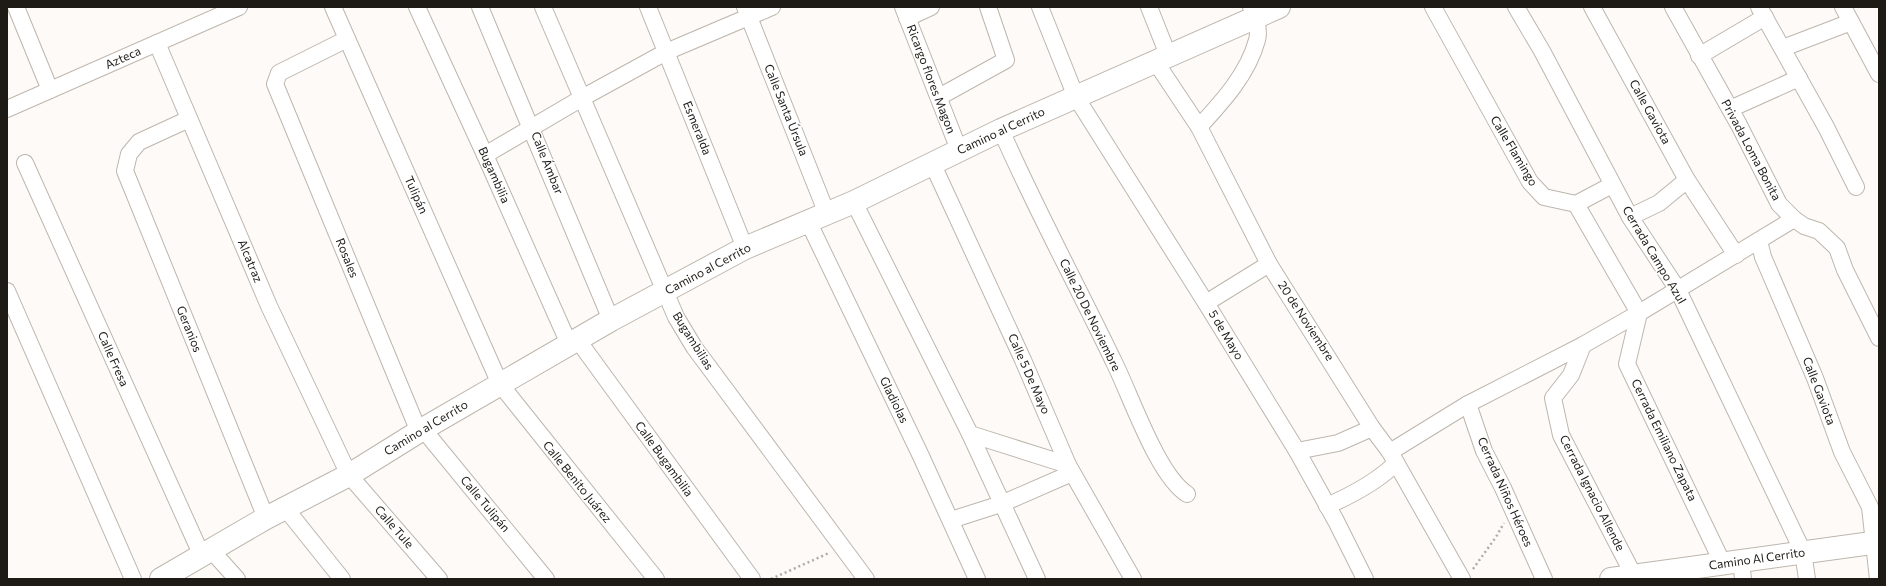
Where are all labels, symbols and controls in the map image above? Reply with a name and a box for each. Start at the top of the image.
street label: Ricargo flores Magon [905,22,959,135]
street label: Azteca [103,43,143,71]
street label: Calle Santa Úrsula [762,62,812,158]
street label: Calle Gaviota [1627,77,1674,146]
street label: Privada Loma Bonita [1719,97,1784,202]
street label: Esmeralda [681,99,715,156]
street label: Camino al Cerrito [954,104,1047,157]
street label: Calle Flamingo [1488,113,1541,188]
street label: Calle Ámbar [529,129,567,196]
street label: Bugambilia [476,144,514,205]
street label: Tulipán [402,174,431,216]
street label: Cerrada Campo Azul [1620,203,1690,306]
street label: Rosales [334,236,362,279]
street label: Alcatraz [236,237,266,284]
street label: Camino al Cerrito [662,240,753,297]
street label: Calle 20 De Noviembre [1058,256,1124,373]
street label: 20 de Noviembre [1276,278,1338,363]
street label: Geranios [174,303,206,354]
street label: 5 de Mayo [1207,307,1247,362]
street label: Bugambilias [671,309,717,372]
street label: Calle Fresa [96,329,132,388]
street label: Calle 5 De Mayo [1006,331,1054,416]
street label: Calle Gaviota [1801,355,1839,427]
street label: Gladiolas [878,374,912,425]
street label: Cerrada Emiliano Zapata [1629,376,1701,503]
street label: Camino al Cerrito [381,397,470,458]
street label: Calle Bugambilia [633,418,697,499]
street label: Cerrada Ignacio Allende [1558,432,1628,553]
street label: Cerrada Niños Héroes [1475,435,1536,549]
street label: Calle Benito Juárez [540,438,615,526]
street label: Calle Tulipán [458,472,513,534]
street label: Calle Tule [372,502,417,551]
street label: Camino Al Cerrito [1708,544,1806,572]

